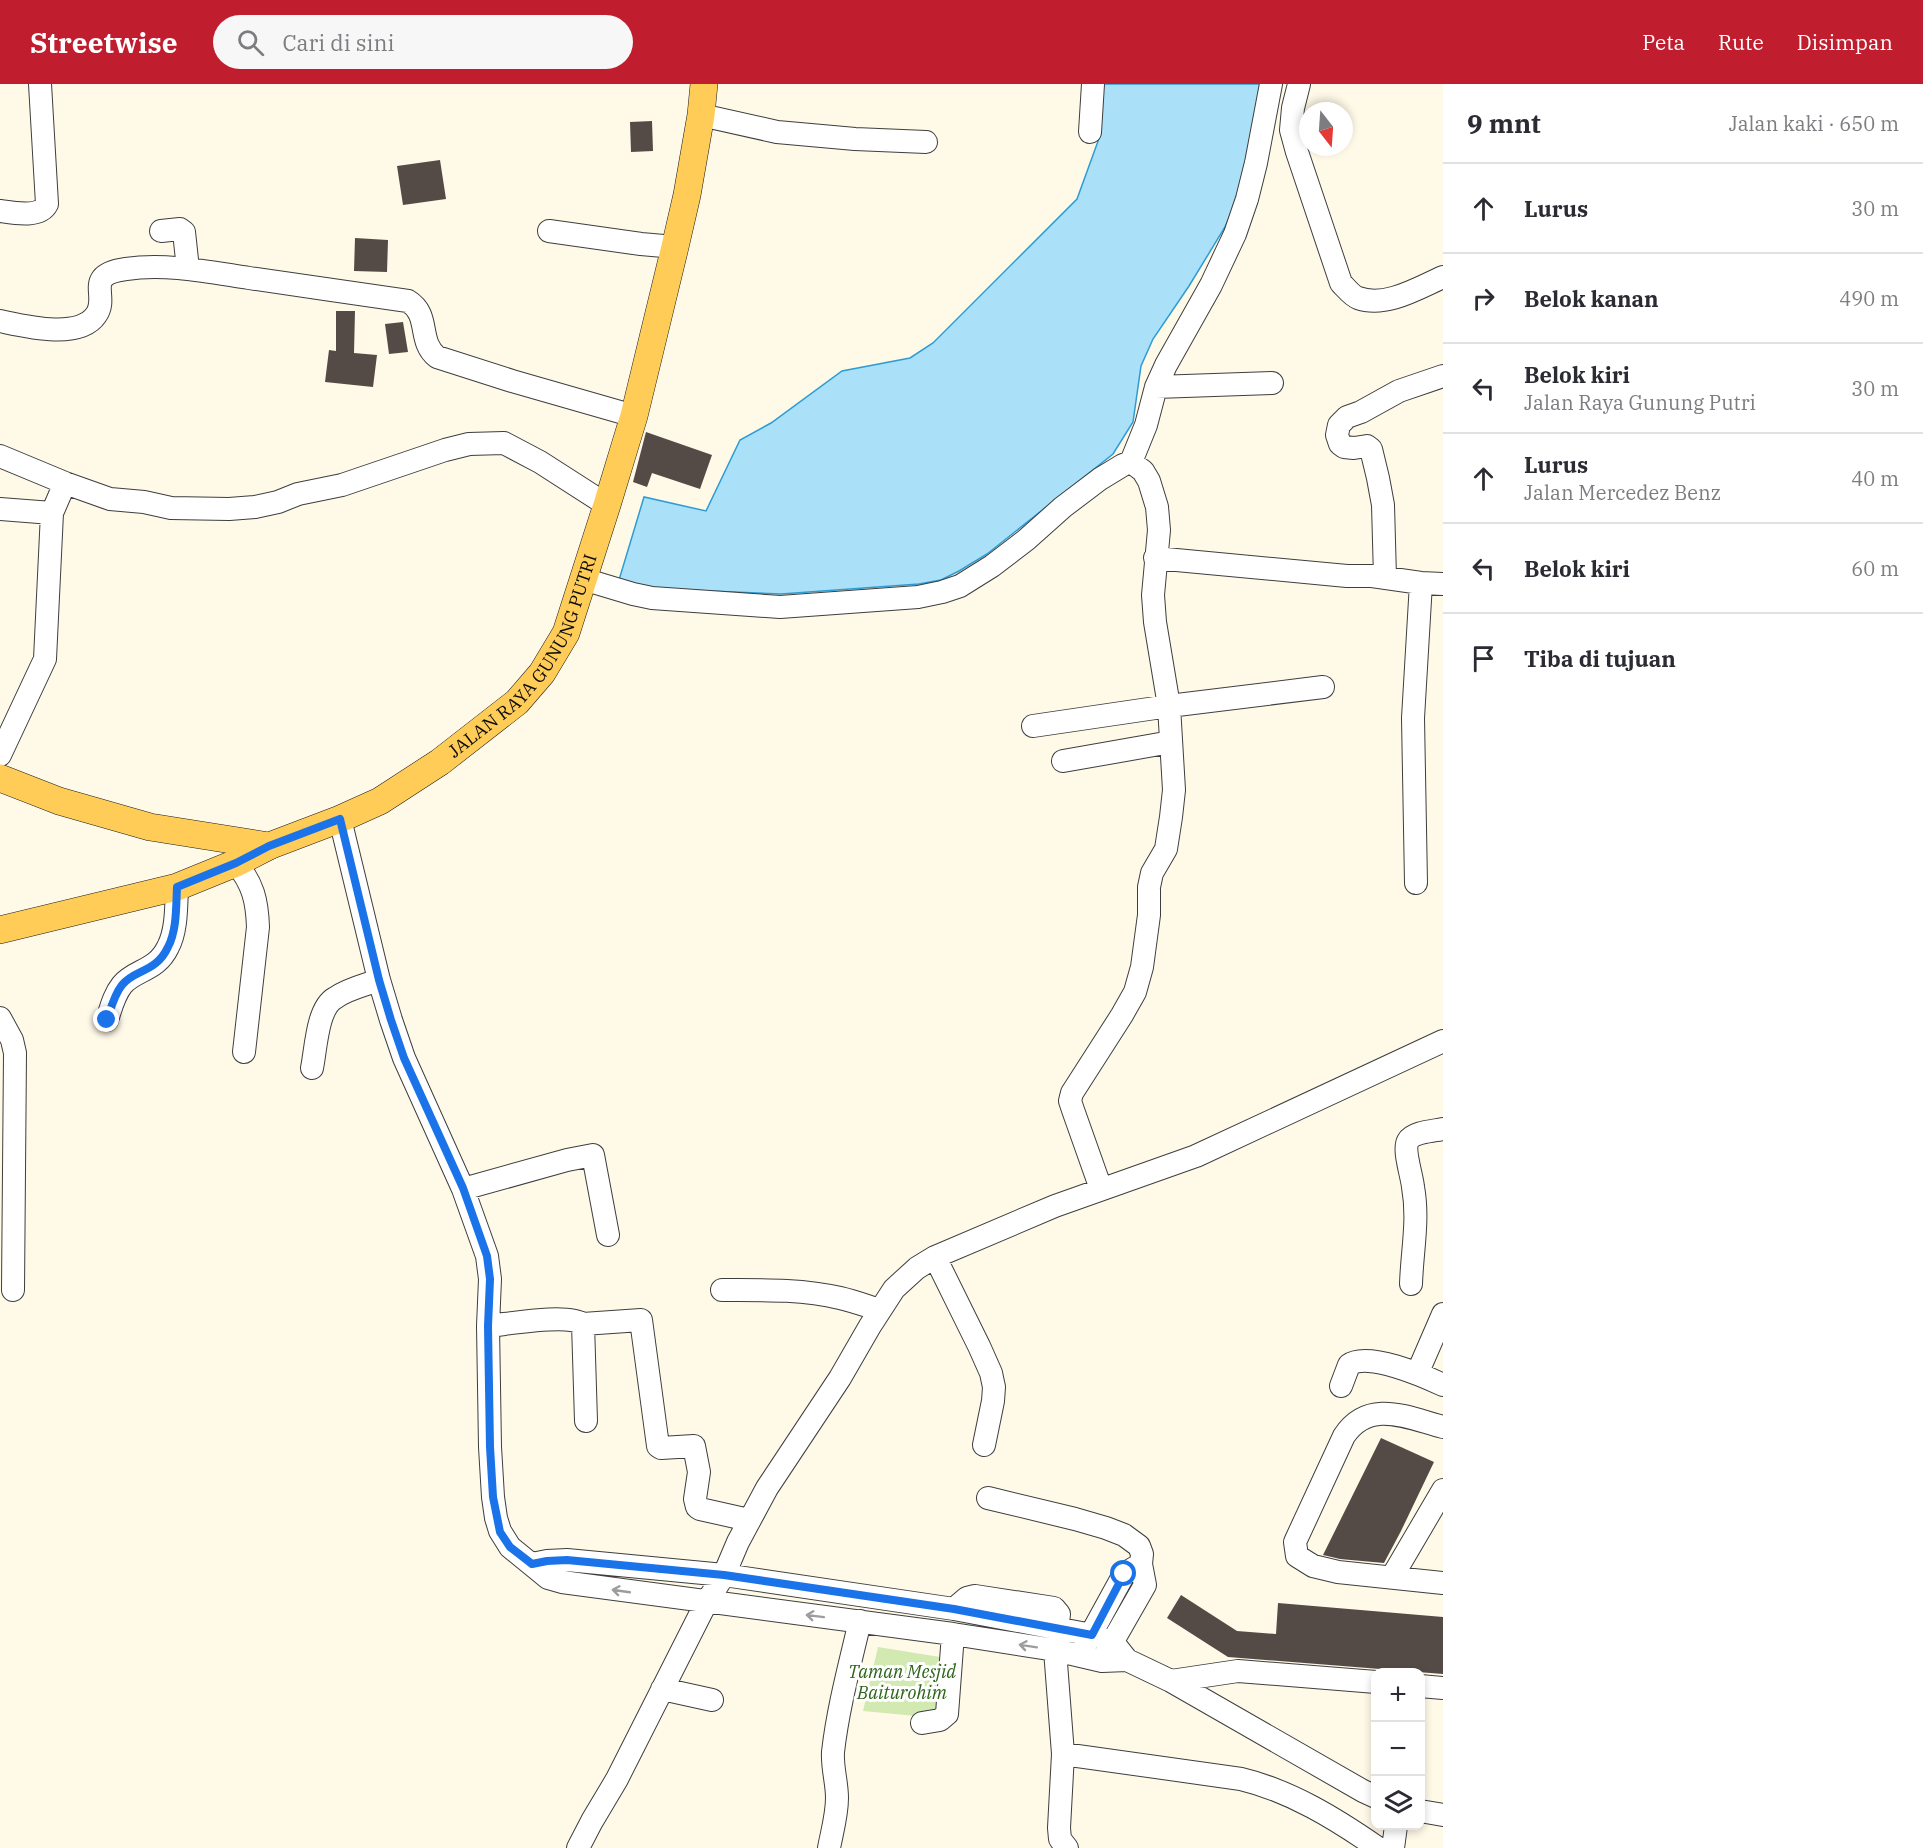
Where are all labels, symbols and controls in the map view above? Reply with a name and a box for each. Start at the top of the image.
search box [213,15,633,69]
text: Streetwise [30,24,177,61]
icon: search [234,26,267,59]
text: Cari di sini [282,28,394,57]
text: Peta [1642,28,1685,56]
text: Rute [1718,28,1764,56]
text: Disimpan [1797,28,1893,56]
north arrow [1299,102,1353,156]
text: 9 mnt [1467,106,1541,140]
text: Jalan kaki · 650 m [1729,110,1899,137]
icon: ahead [1467,192,1500,225]
text: Lurus [1524,194,1588,223]
text: 30 m [1851,195,1899,222]
icon: right [1467,282,1500,315]
text: Belok kanan [1524,284,1659,313]
text: 490 m [1839,285,1899,312]
text: Belok kiri [1524,360,1630,389]
icon: left [1467,372,1500,405]
text: 30 m [1851,375,1899,402]
text: Jalan Raya Gunung Putri [1524,389,1756,416]
text: Lurus [1524,450,1588,479]
icon: ahead [1467,462,1500,495]
text: 40 m [1851,465,1899,492]
text: Jalan Mercedez Benz [1524,479,1721,506]
street label: JALAN RAYA GUNUNG PUTRI [443,551,602,762]
icon: left [1467,552,1500,585]
text: Belok kiri [1524,554,1630,583]
text: 60 m [1851,555,1899,582]
icon: arrive [1467,642,1500,675]
text: Tiba di tujuan [1524,644,1676,673]
route end [93,1006,119,1032]
route start [1110,1560,1136,1586]
one-way arrow [612,1585,632,1596]
one-way arrow [805,1610,825,1621]
one-way arrow [1019,1640,1039,1651]
park label: Taman Mesjid Baiturohim [848,1660,956,1704]
map controls [1371,1668,1425,1830]
button: + [1371,1668,1425,1722]
button: − [1371,1722,1425,1776]
button: layers [1371,1776,1425,1830]

